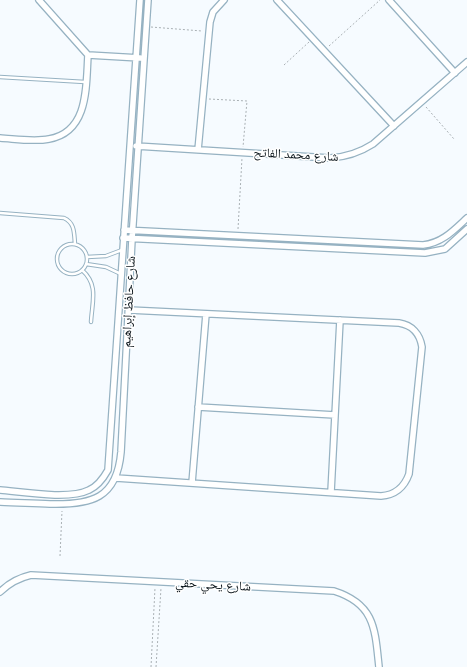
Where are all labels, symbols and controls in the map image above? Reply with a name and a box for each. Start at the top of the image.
street label: شارع محمد الفاتح [253,145,339,165]
street label: شارع حافظ إبراهيم [119,256,139,348]
street label: شارع يحي حقي [175,575,251,595]

